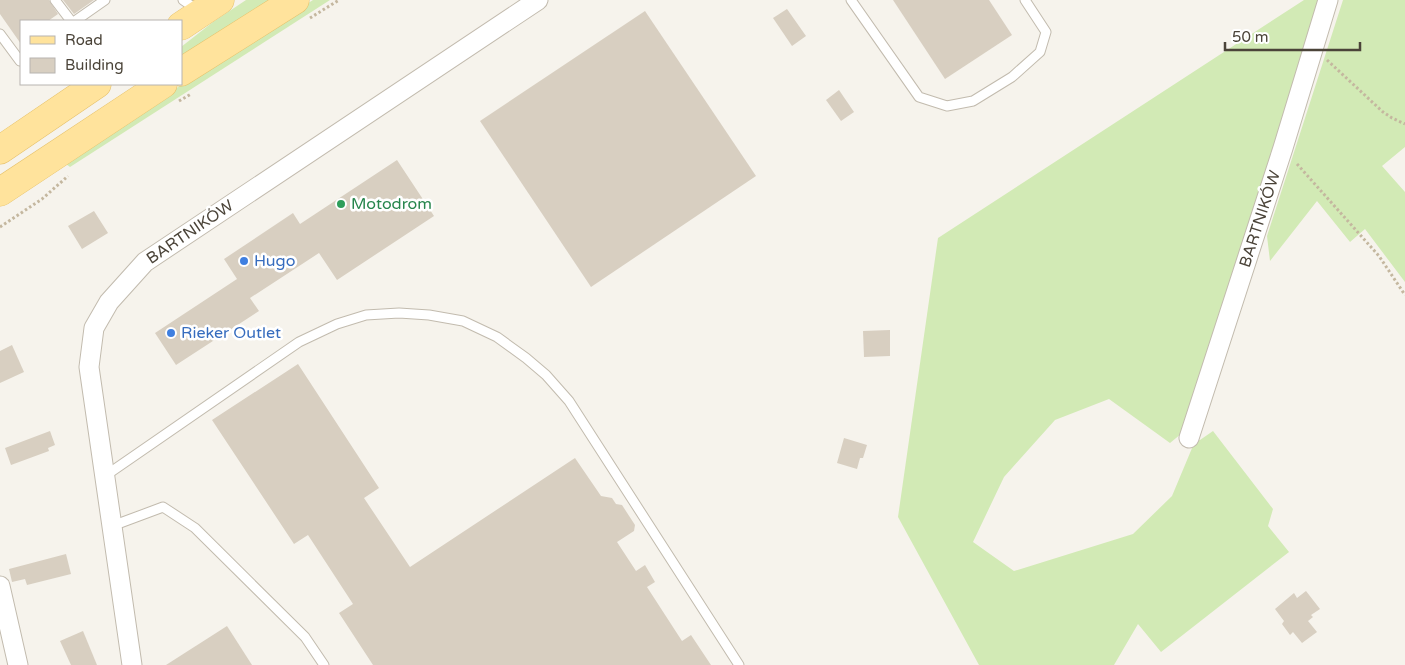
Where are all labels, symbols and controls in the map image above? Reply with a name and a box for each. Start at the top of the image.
legend [20,20,182,85]
scale bar [1225,20,1360,52]
text: 50 m [1232,28,1269,46]
text: Road [65,31,103,49]
text: Building [65,56,124,74]
street label: BARTNIKÓW [1235,168,1285,270]
place label: Motodrom [351,194,432,214]
street label: BARTNIKÓW [143,195,237,269]
marker: Motodrom [335,198,347,210]
place label: Hugo [254,251,295,271]
marker: Hugo [238,255,250,267]
place label: Rieker Outlet [181,323,281,343]
marker: Rieker Outlet [165,327,177,339]

